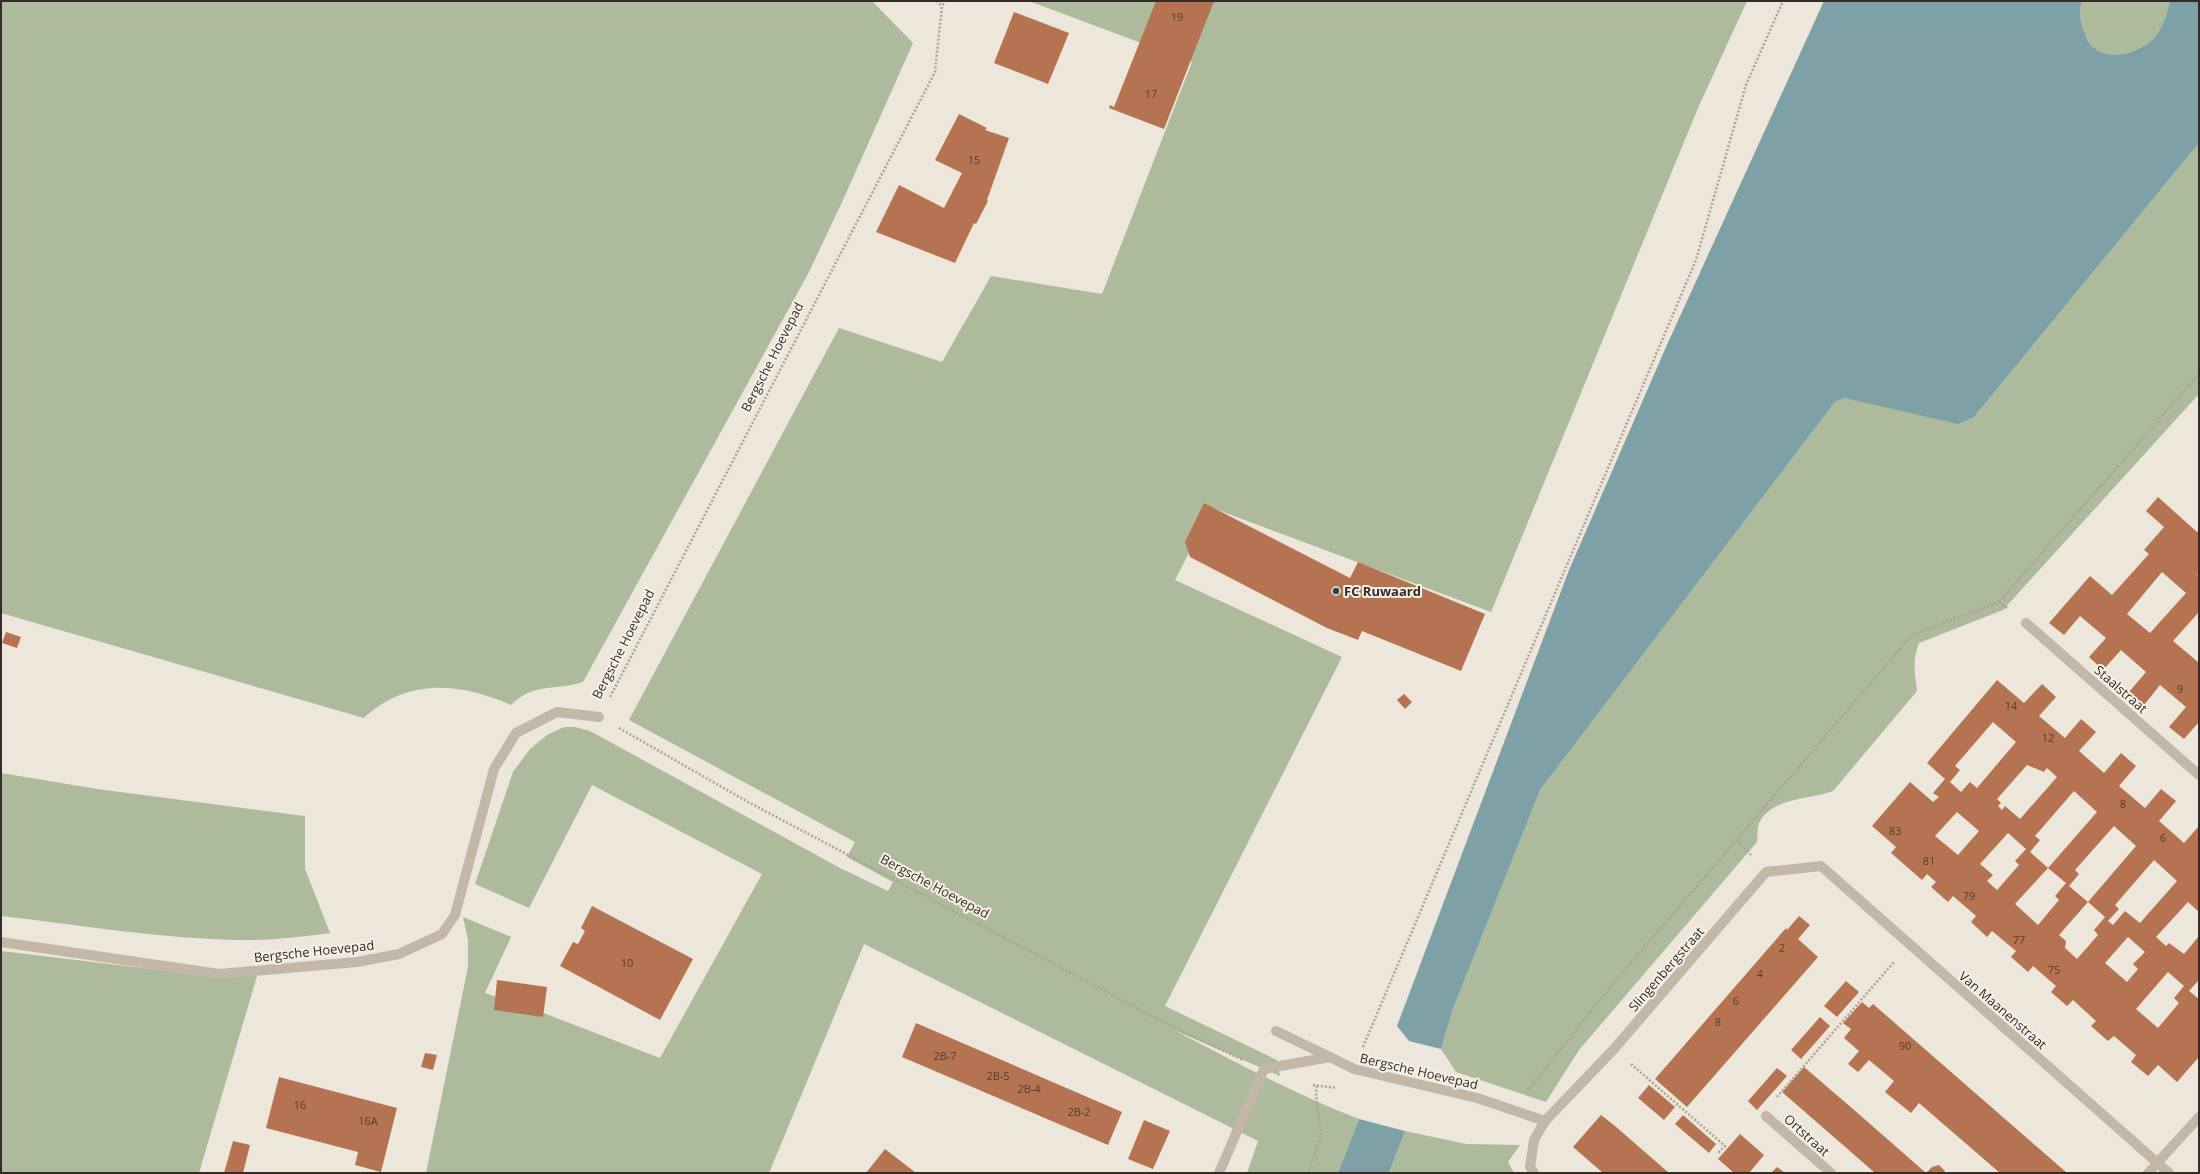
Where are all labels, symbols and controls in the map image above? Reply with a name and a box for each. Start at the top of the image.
house number: 19 [1171,9,1183,24]
house number: 17 [1145,86,1157,101]
house number: 15 [968,152,980,167]
street label: Bergsche Hoevepad [737,299,807,415]
place label: FC Ruwaard [1344,582,1421,600]
street label: Bergsche Hoevepad [588,586,658,702]
marker: FC Ruwaard [1331,586,1341,596]
street label: Staalstraat [2091,661,2152,717]
house number: 9 [2177,681,2183,696]
house number: 14 [2005,698,2018,713]
house number: 12 [2042,730,2054,745]
house number: 8 [2120,796,2126,811]
house number: 83 [1889,823,1901,838]
house number: 6 [2160,830,2166,845]
street label: Bergsche Hoevepad [877,850,993,922]
house number: 81 [1923,853,1935,868]
house number: 79 [1963,888,1975,903]
street label: Slingenbergstraat [1624,923,1708,1015]
house number: 77 [2013,932,2025,947]
street label: Bergsche Hoevepad [253,936,375,966]
house number: 2 [1779,940,1785,955]
house number: 10 [621,955,633,970]
house number: 75 [2048,962,2060,977]
house number: 4 [1757,966,1764,981]
street label: Van Maanenstraat [1955,967,2051,1053]
house number: 6 [1733,993,1739,1008]
house number: 8 [1715,1014,1721,1029]
house number: 90 [1899,1038,1911,1053]
house number: 2B-7 [933,1048,957,1063]
street label: Bergsche Hoevepad [1358,1049,1480,1093]
house number: 2B-5 [986,1068,1010,1083]
house number: 2B-4 [1017,1081,1041,1096]
house number: 16 [294,1097,306,1112]
house number: 2B-2 [1067,1104,1091,1119]
street label: Ortstraat [1780,1110,1834,1160]
house number: 16A [358,1113,378,1128]

